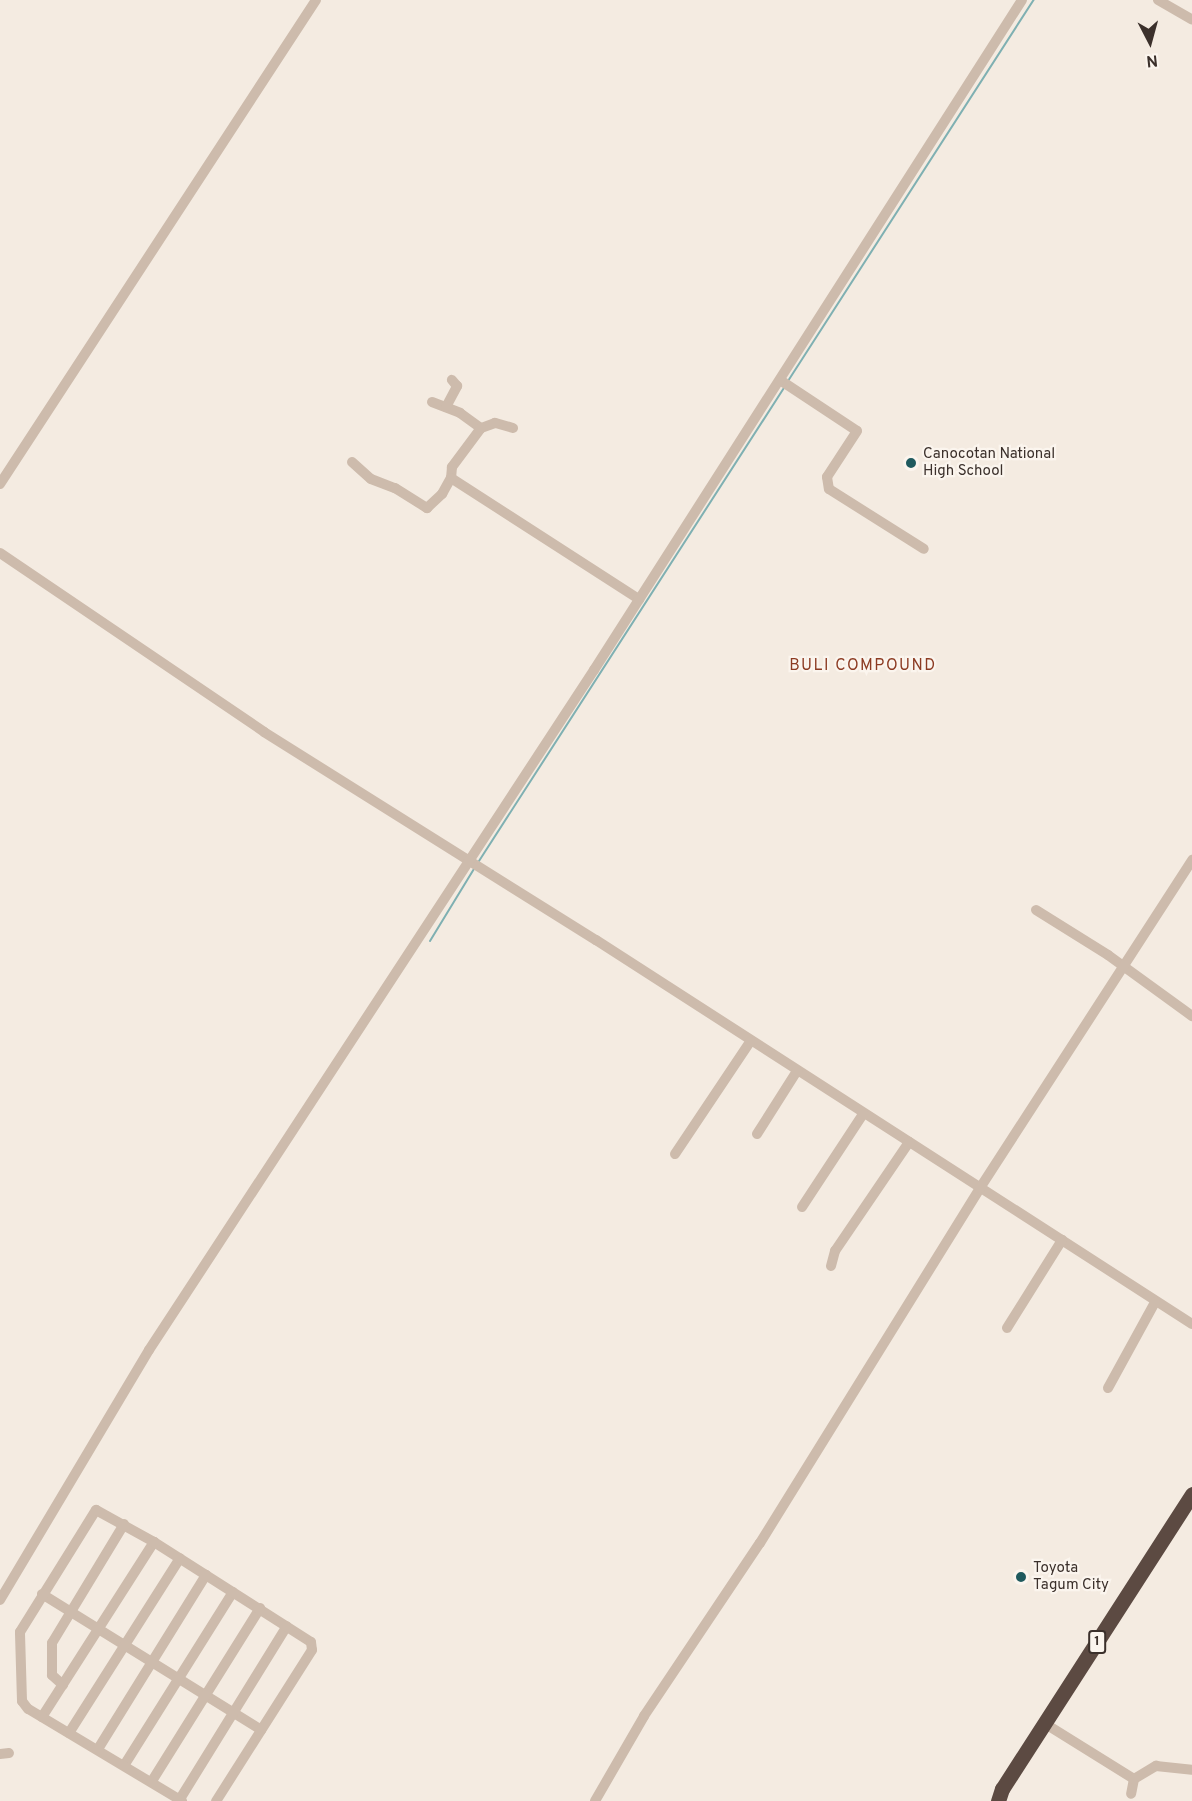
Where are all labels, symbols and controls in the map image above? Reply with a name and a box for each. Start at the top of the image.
north arrow [1120,12,1180,72]
text: N [1145,49,1159,70]
place label: Canocotan National High School [923,445,1055,480]
marker: Canocotan National High School [904,456,918,470]
district label: BULI COMPOUND [789,656,937,676]
place label: Toyota Tagum City [1033,1559,1109,1594]
marker: Toyota Tagum City [1014,1570,1028,1584]
road number: 1 [1088,1631,1106,1653]

